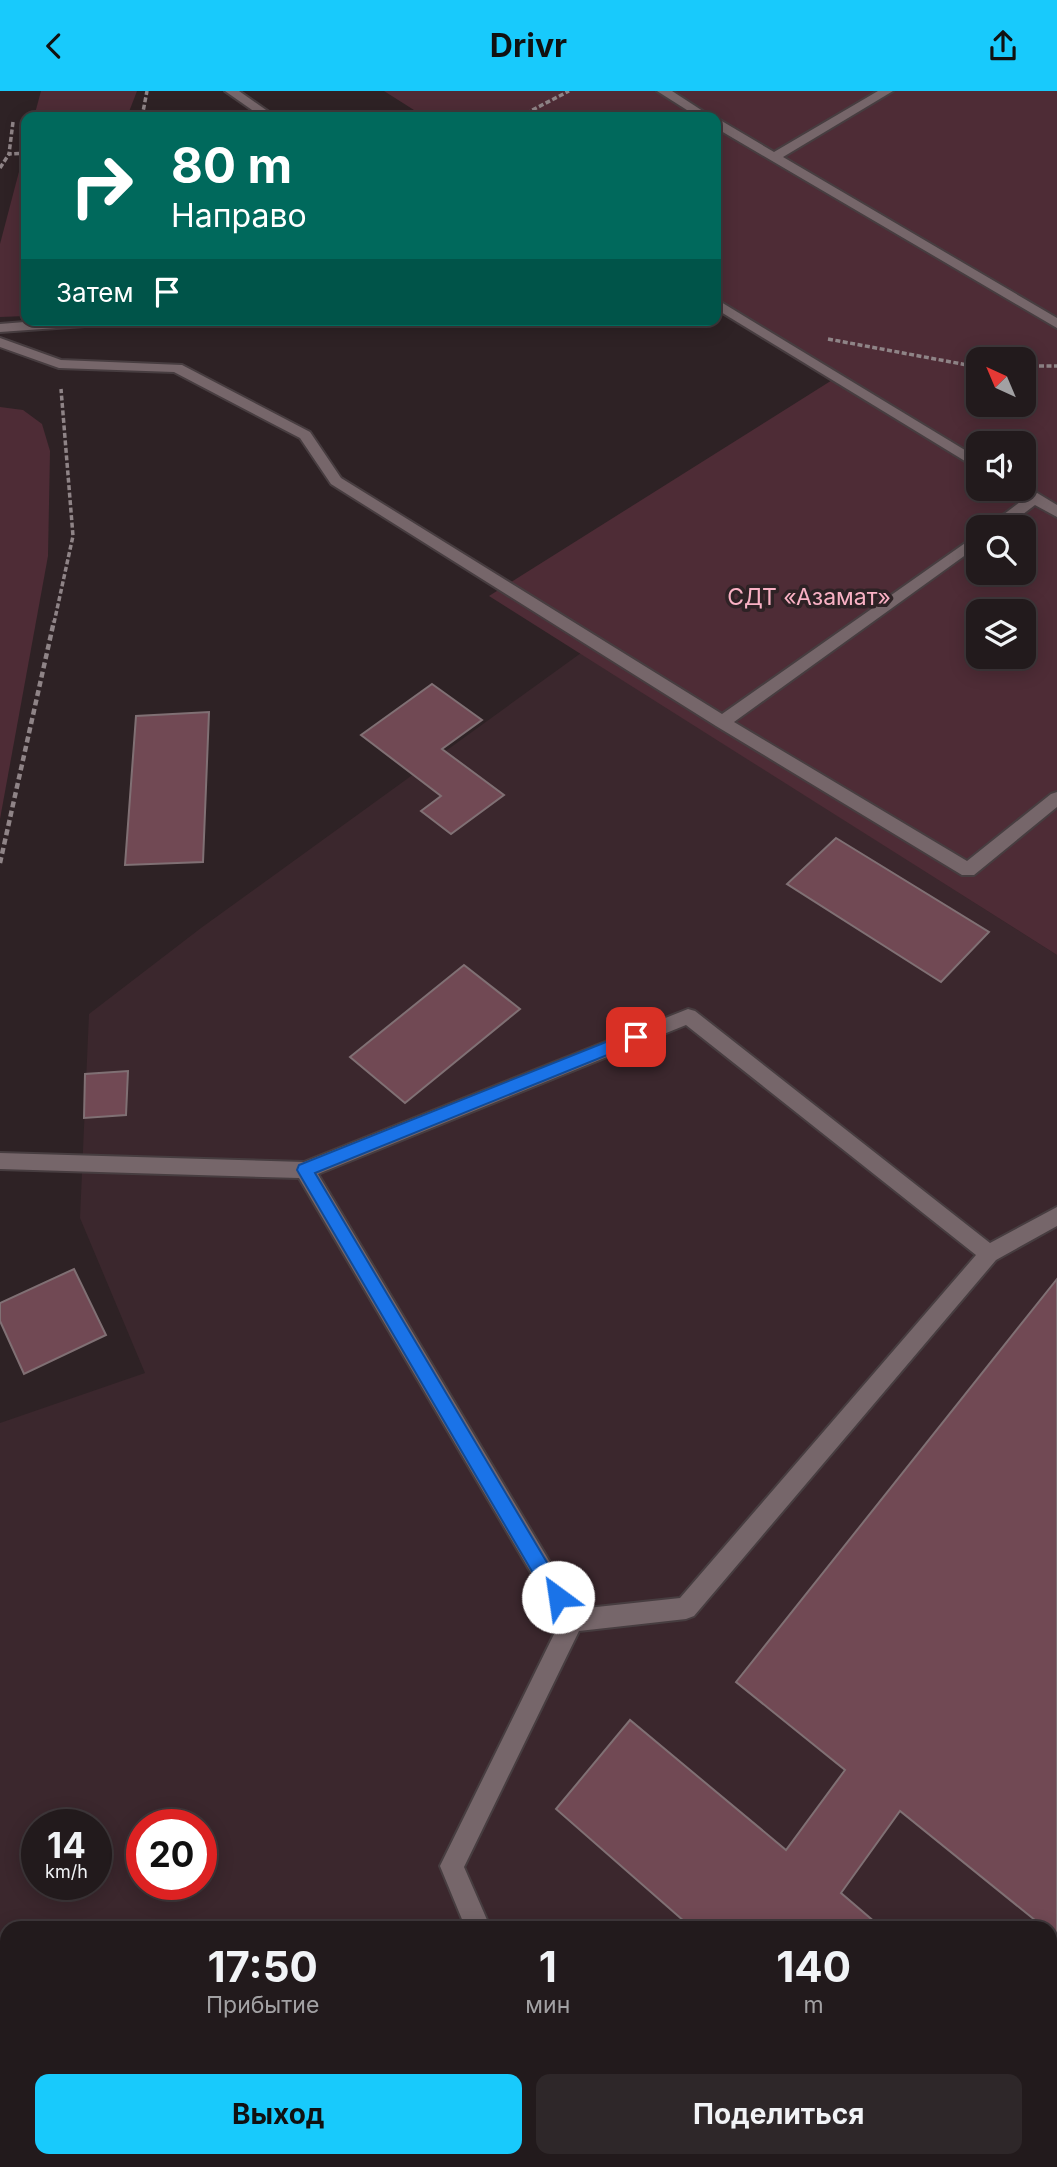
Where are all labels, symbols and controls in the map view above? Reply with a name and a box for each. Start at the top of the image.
text: Drivr [490,26,567,65]
icon: back [35,27,73,65]
icon: share [984,27,1022,65]
text: 80 m [171,136,292,195]
icon: right [56,140,147,231]
text: Направо [171,196,307,235]
icon: arrive [148,273,186,311]
text: Затем [56,277,134,308]
north arrow [966,347,1036,417]
map controls [966,347,1036,669]
button: sound [966,431,1036,501]
button: search [966,515,1036,585]
park label: СДТ «Азамат» [727,583,891,611]
button: layers [966,599,1036,669]
pin [606,1007,666,1067]
icon: arrive [617,1018,655,1056]
position arrow [521,1560,595,1634]
speed limit sign: 20 [126,1809,217,1900]
text: 14 [47,1824,86,1866]
text: km/h [45,1861,88,1882]
text: 17:50 [208,1941,318,1992]
text: 1 [539,1941,557,1992]
text: 140 [776,1941,851,1992]
text: Прибытие [206,1991,319,2019]
text: мин [525,1991,570,2019]
text: m [804,1991,824,2019]
button: Выход [35,2074,522,2154]
button: Поделиться [536,2074,1022,2154]

